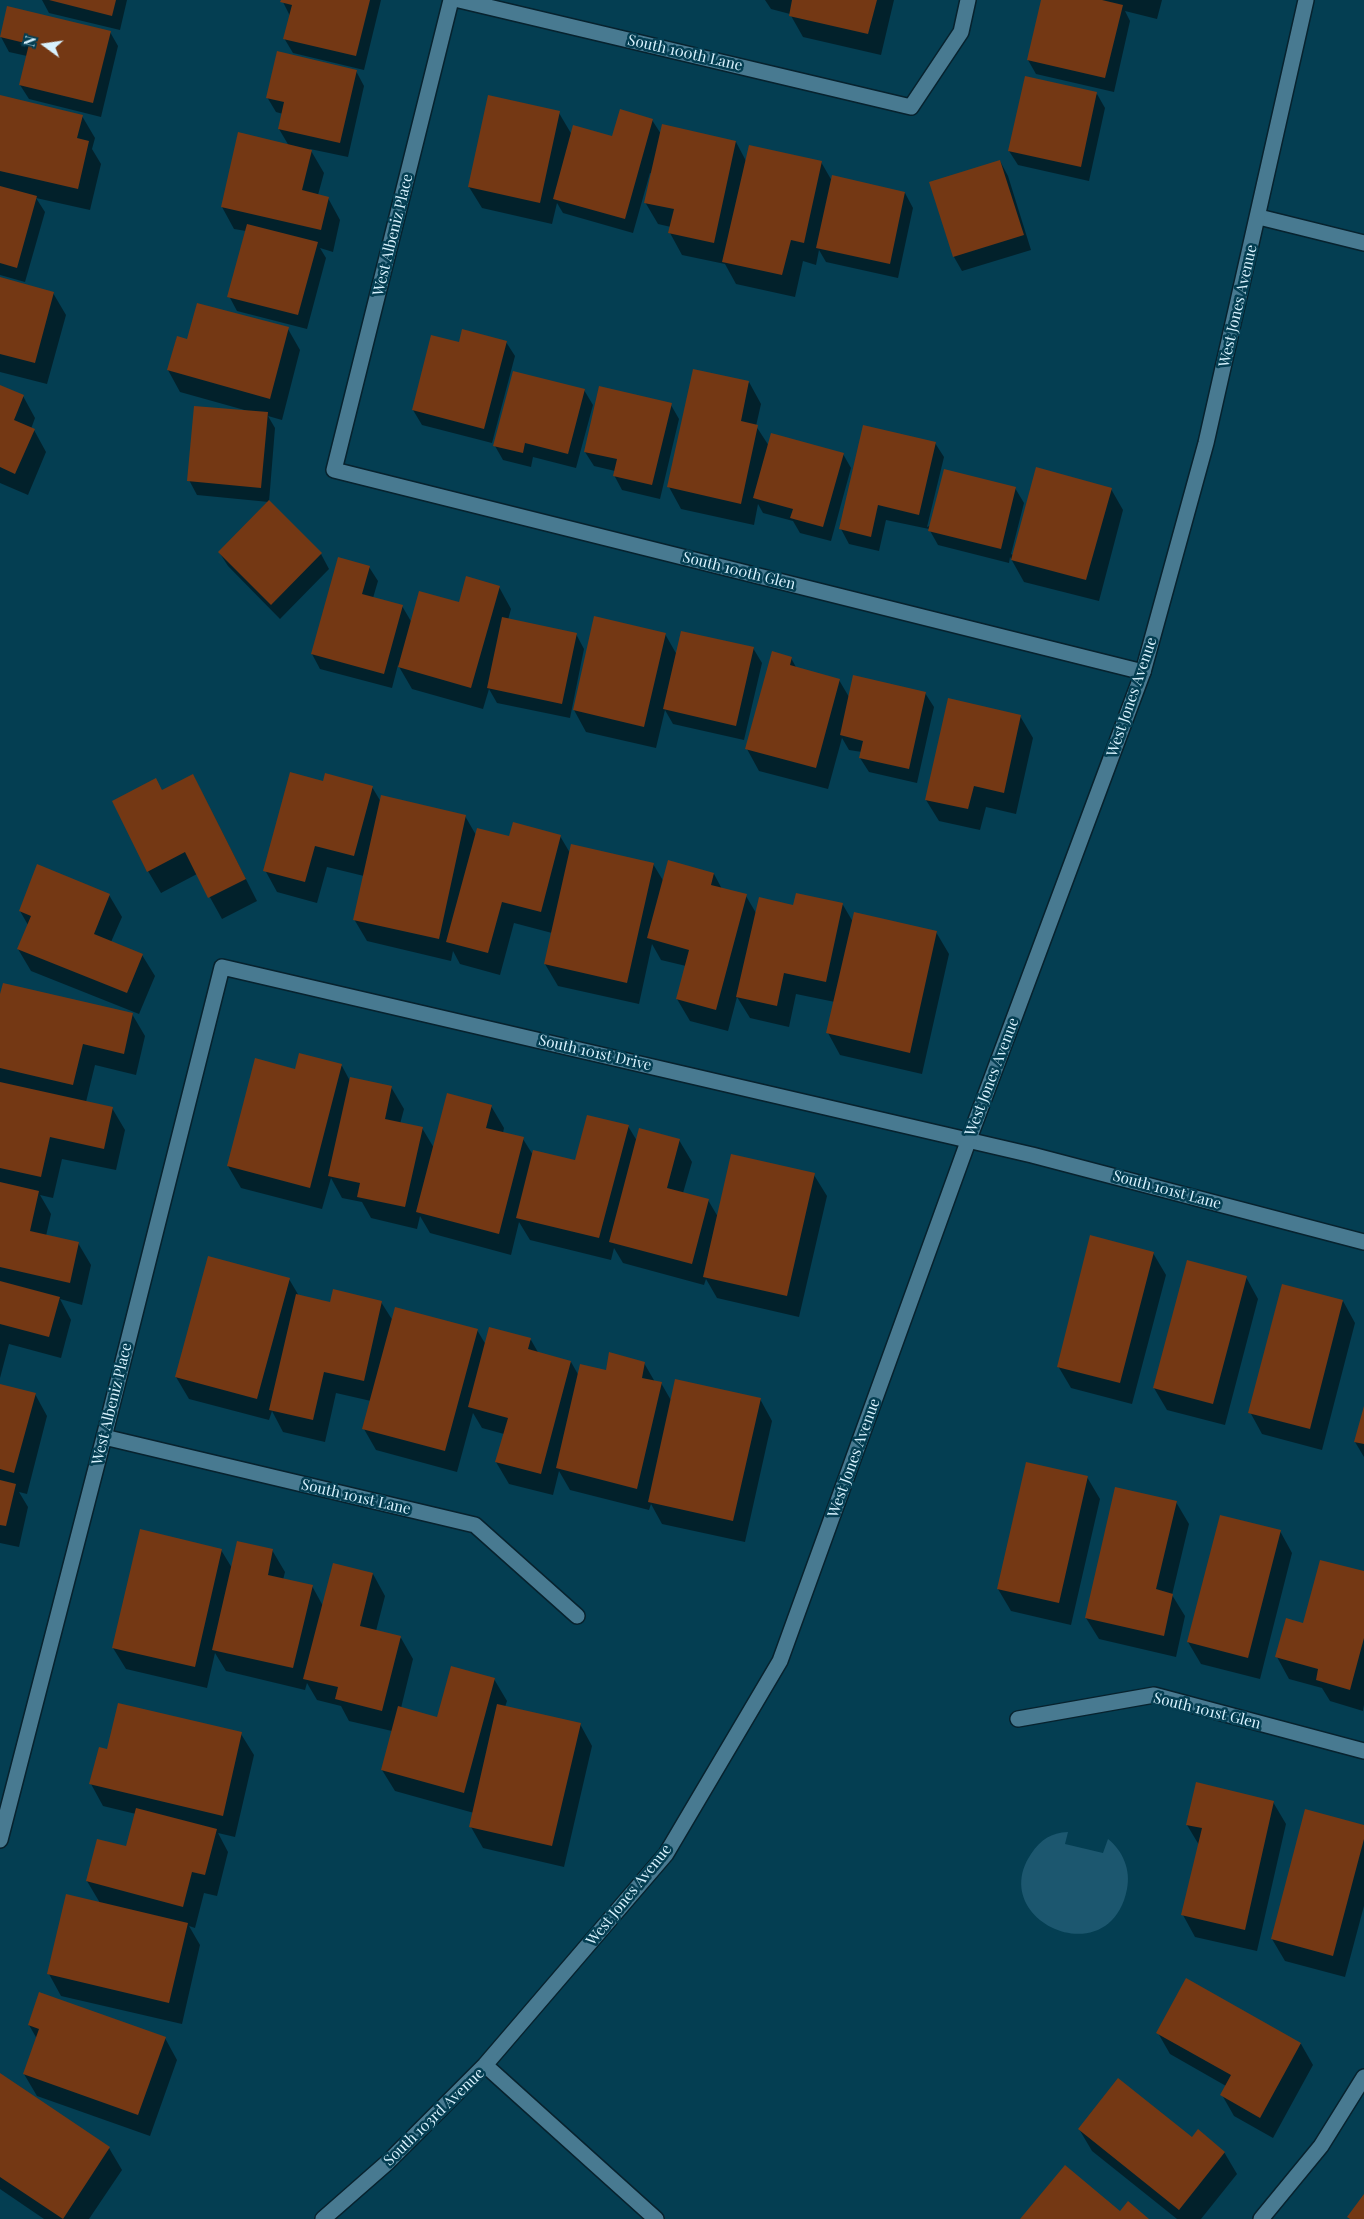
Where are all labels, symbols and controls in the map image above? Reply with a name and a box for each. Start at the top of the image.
north arrow [20,20,70,70]
street label: South 100th Lane [626,31,744,75]
text: N [20,34,40,48]
street label: West Albeniz Place [369,172,417,298]
street label: West Jones Avenue [1215,243,1261,369]
street label: South 100th Glen [681,548,797,594]
street label: West Jones Avenue [1103,635,1161,759]
street label: West Jones Avenue [961,1015,1023,1139]
street label: South 101st Drive [537,1031,653,1075]
street label: South 101st Lane [1111,1167,1223,1213]
street label: West Albeniz Place [88,1341,136,1467]
street label: West Jones Avenue [824,1396,884,1520]
street label: South 101st Lane [300,1476,412,1518]
street label: South 101st Glen [1152,1689,1262,1733]
street label: West Jones Avenue [583,1841,675,1949]
street label: South 103rd Avenue [380,2064,488,2170]

